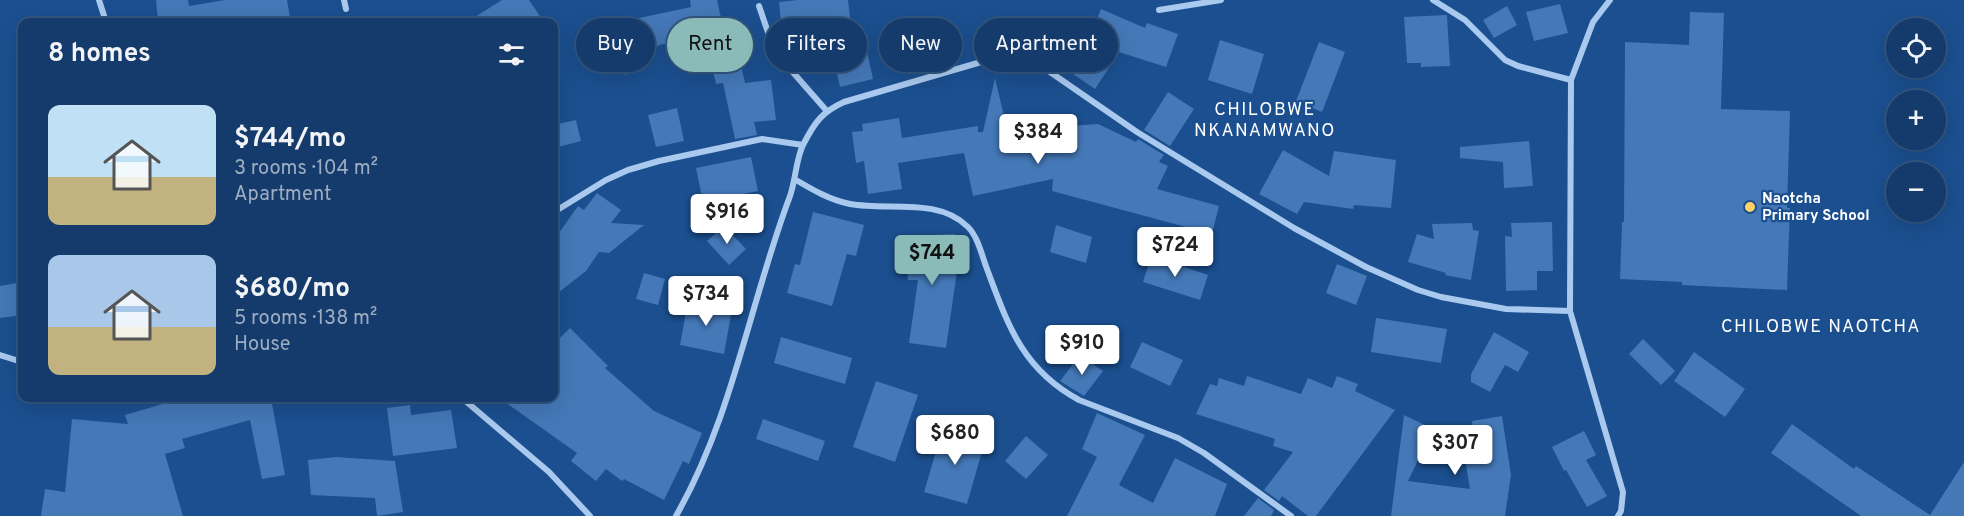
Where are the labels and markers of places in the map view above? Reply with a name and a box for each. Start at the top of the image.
pin: $384 [1002,114,1074,165]
place label: Naotcha Primary School [1762,190,1870,226]
pin: $916 [691,194,763,245]
marker: Naotcha Primary School [1743,200,1757,214]
pin: $724 [1139,227,1211,278]
pin: $744 [896,235,968,286]
pin: $734 [670,276,742,327]
pin: $910 [1046,325,1118,376]
pin: $680 [919,415,991,466]
pin: $307 [1419,425,1491,476]

